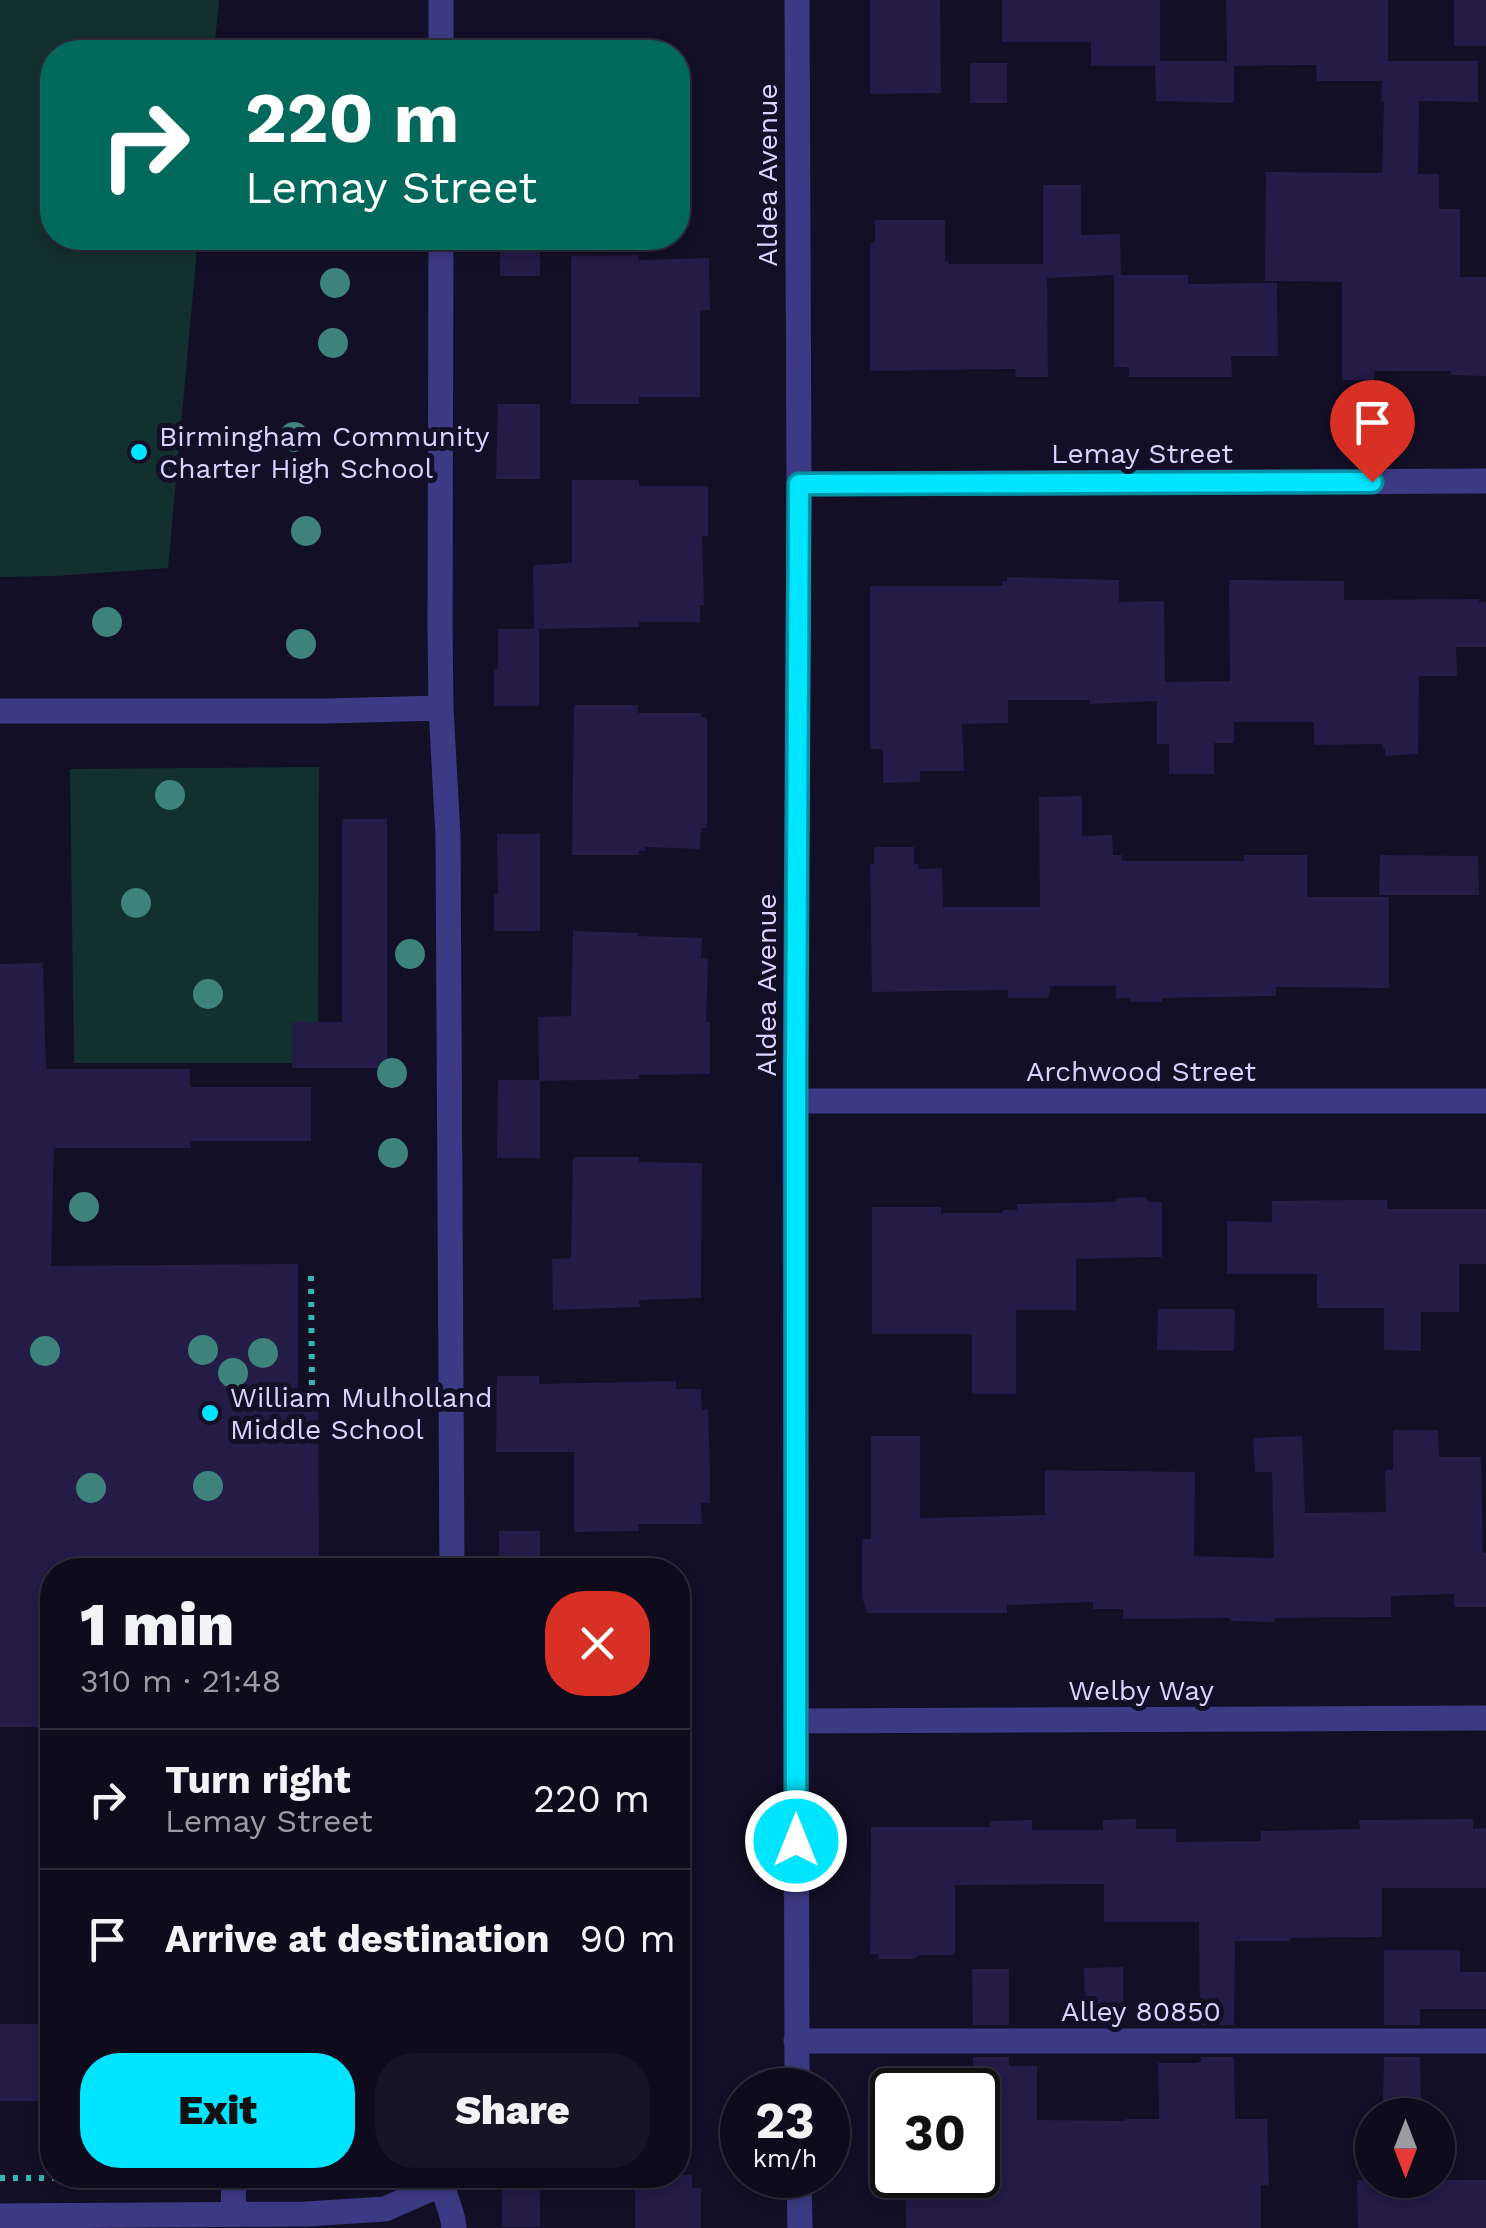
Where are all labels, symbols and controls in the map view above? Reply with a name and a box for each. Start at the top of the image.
text: 220 m [245,77,459,159]
icon: right [80,80,210,210]
street label: Aldea Avenue [751,83,784,267]
text: Lemay Street [245,161,537,214]
pin [1330,380,1415,483]
icon: arrive [1345,395,1400,450]
place label: Birmingham Community Charter High School [159,420,490,485]
street label: Lemay Street [1051,437,1233,470]
marker: Birmingham Community Charter High School [128,441,150,463]
street label: Aldea Avenue [750,893,783,1077]
street label: Archwood Street [1026,1055,1256,1088]
place label: William Mulholland Middle School [230,1381,493,1446]
marker: William Mulholland Middle School [199,1402,221,1424]
text: 1 min [80,1589,234,1660]
button: close [545,1591,650,1696]
text: 310 m · 21:48 [80,1662,281,1700]
street label: Welby Way [1068,1674,1214,1707]
text: Turn right [165,1758,351,1802]
icon: right [80,1772,135,1827]
text: 220 m [533,1777,650,1821]
position arrow [744,1789,848,1893]
text: Lemay Street [165,1802,373,1840]
icon: arrive [80,1912,135,1967]
text: Arrive at destination [165,1917,550,1961]
text: 90 m [580,1917,676,1961]
street label: Alley 80850 [1061,1995,1221,2028]
button: Exit [80,2053,355,2168]
button: Share [375,2053,650,2168]
speed limit sign: 30 [870,2068,1000,2198]
text: 23 [755,2091,815,2150]
north arrow [1355,2098,1455,2198]
map controls [1355,2098,1455,2198]
text: km/h [753,2144,817,2173]

